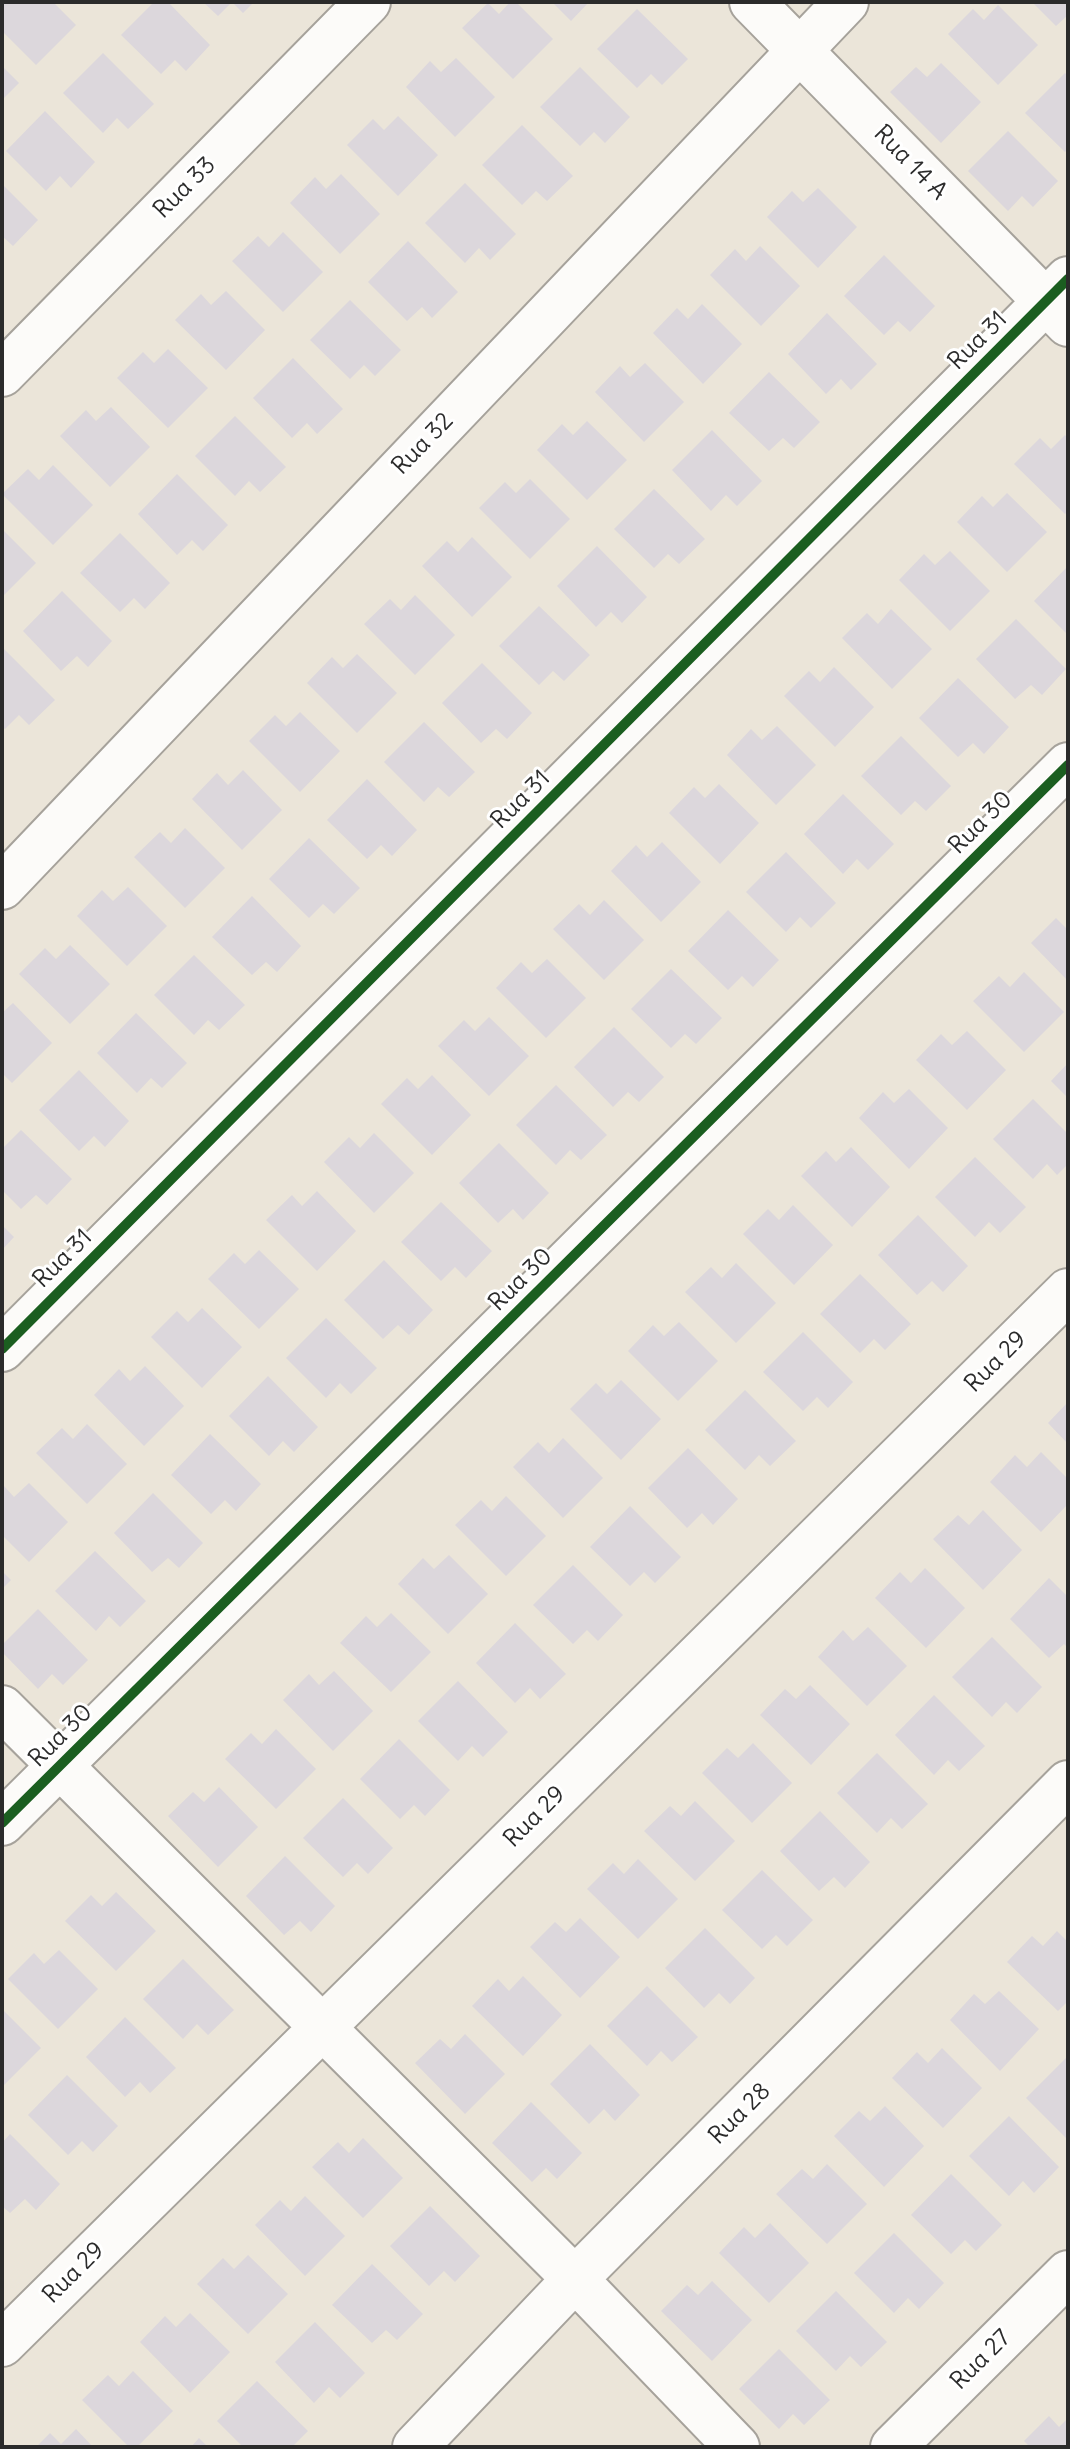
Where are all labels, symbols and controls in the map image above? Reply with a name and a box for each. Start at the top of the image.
street label: Rua 14 A [867,120,953,206]
street label: Rua 33 [148,151,222,225]
street label: Rua 31 [943,306,1013,376]
street label: Rua 32 [387,407,459,481]
street label: Rua 31 [486,765,556,835]
street label: Rua 30 [943,785,1019,861]
street label: Rua 31 [28,1224,98,1294]
street label: Rua 30 [483,1242,559,1318]
street label: Rua 29 [959,1325,1033,1399]
street label: Rua 30 [23,1698,99,1774]
street label: Rua 29 [498,1780,572,1854]
street label: Rua 28 [703,2077,777,2151]
street label: Rua 29 [37,2236,111,2310]
street label: Rua 27 [945,2324,1017,2396]

